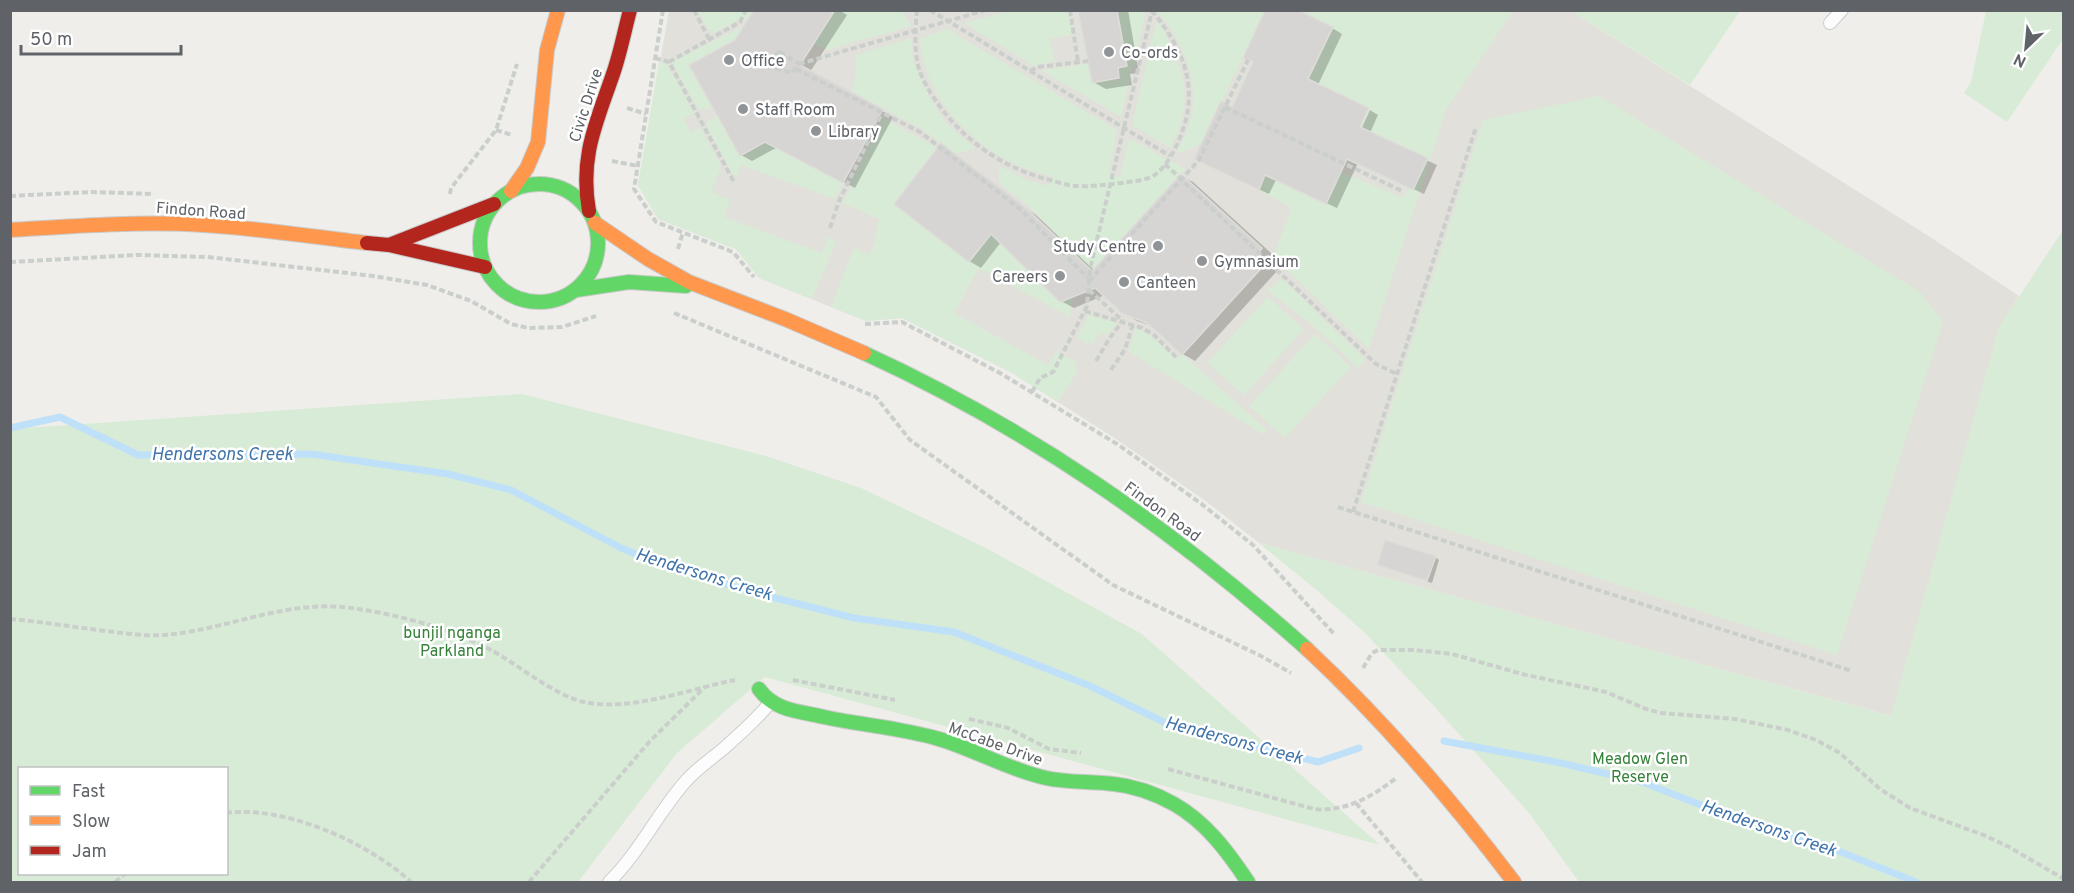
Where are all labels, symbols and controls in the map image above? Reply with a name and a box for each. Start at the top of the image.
scale bar [21,18,182,56]
north arrow [1996,18,2056,78]
text: 50 m [30,29,72,52]
place label: Co-ords [1121,44,1178,64]
marker: Co-ords [1102,45,1116,59]
text: N [2011,48,2030,71]
place label: Office [741,52,784,72]
marker: Office [722,53,736,67]
street label: Civic Drive [566,66,608,145]
place label: Staff Room [755,101,835,121]
marker: Staff Room [736,102,750,116]
place label: Library [828,123,879,143]
marker: Library [809,124,823,138]
street label: Findon Road [155,199,246,225]
place label: Study Centre [1053,238,1146,258]
marker: Study Centre [1151,239,1165,253]
place label: Gymnasium [1214,253,1299,273]
marker: Gymnasium [1195,254,1209,268]
place label: Careers [992,268,1048,288]
marker: Careers [1053,269,1067,283]
place label: Canteen [1136,274,1196,294]
marker: Canteen [1117,275,1131,289]
water label: Hendersons Creek [151,444,294,467]
street label: Findon Road [1120,478,1204,547]
water label: Hendersons Creek [632,544,776,607]
park label: bunjil nganga Parkland [403,624,501,662]
water label: Hendersons Creek [1162,712,1306,771]
street label: McCabe Drive [945,719,1045,771]
park label: Meadow Glen Reserve [1592,750,1688,788]
legend [18,767,228,875]
text: Fast [72,781,105,804]
water label: Hendersons Creek [1698,795,1840,864]
text: Slow [72,811,110,834]
text: Jam [72,841,107,864]

